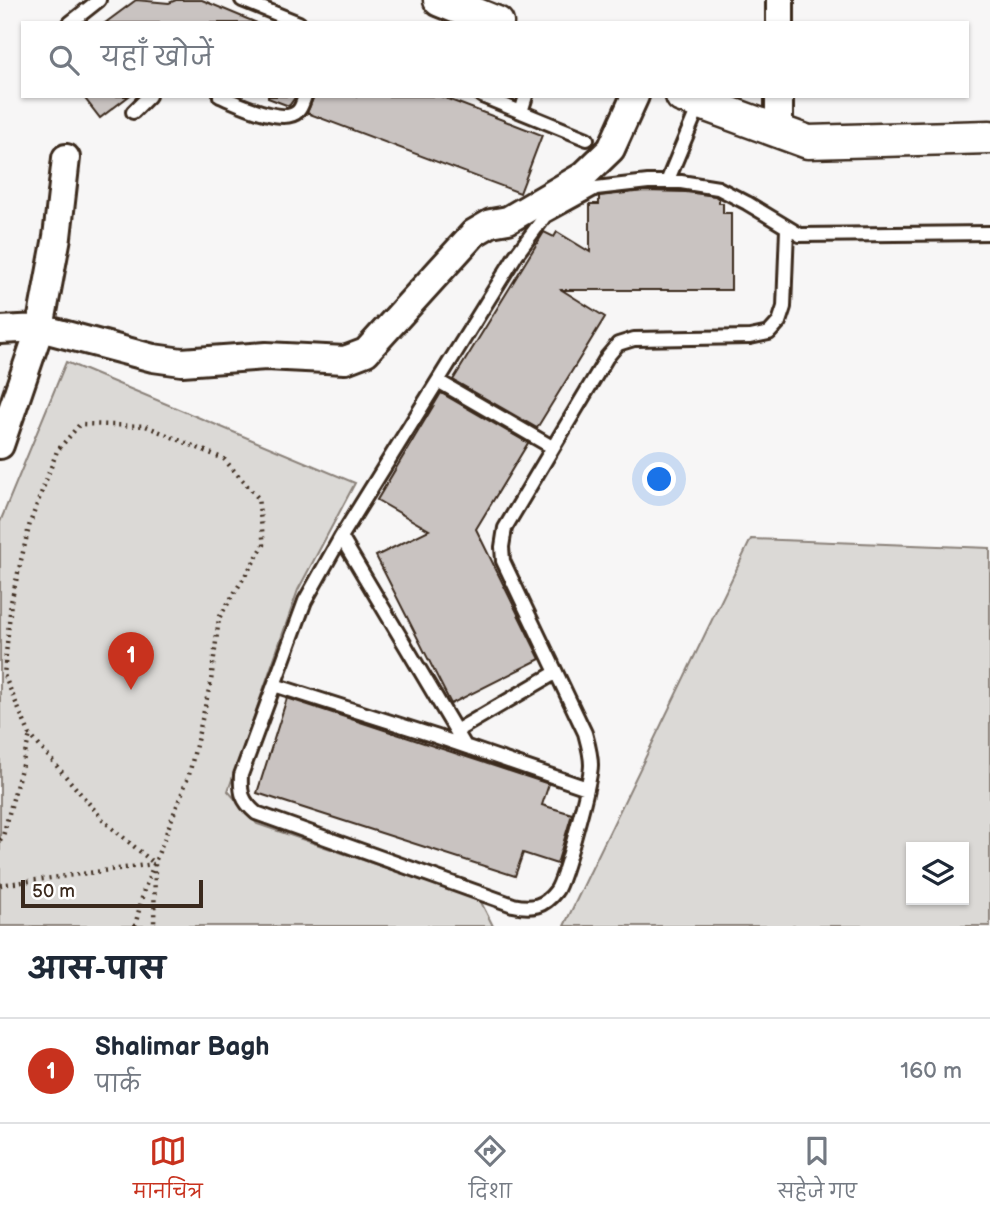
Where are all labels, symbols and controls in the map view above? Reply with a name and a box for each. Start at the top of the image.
search box [21,21,969,98]
icon: search [45,41,83,79]
text: यहाँ खोजें [101,43,213,74]
your location [642,462,676,496]
pin: 1 [108,632,154,690]
map controls [906,842,969,905]
button: layers [906,842,969,905]
scale bar [21,877,203,909]
text: 50 m [32,880,75,903]
text: आस-पास [28,952,165,988]
text: Shalimar Bagh [95,1032,270,1063]
text: 1 [46,1057,56,1085]
text: 160 m [900,1057,962,1085]
text: पार्क [95,1071,140,1099]
tab: मानचित्र [133,1132,203,1212]
tab: दिशा [469,1132,512,1212]
tab: सहेजे गए [778,1132,857,1212]

